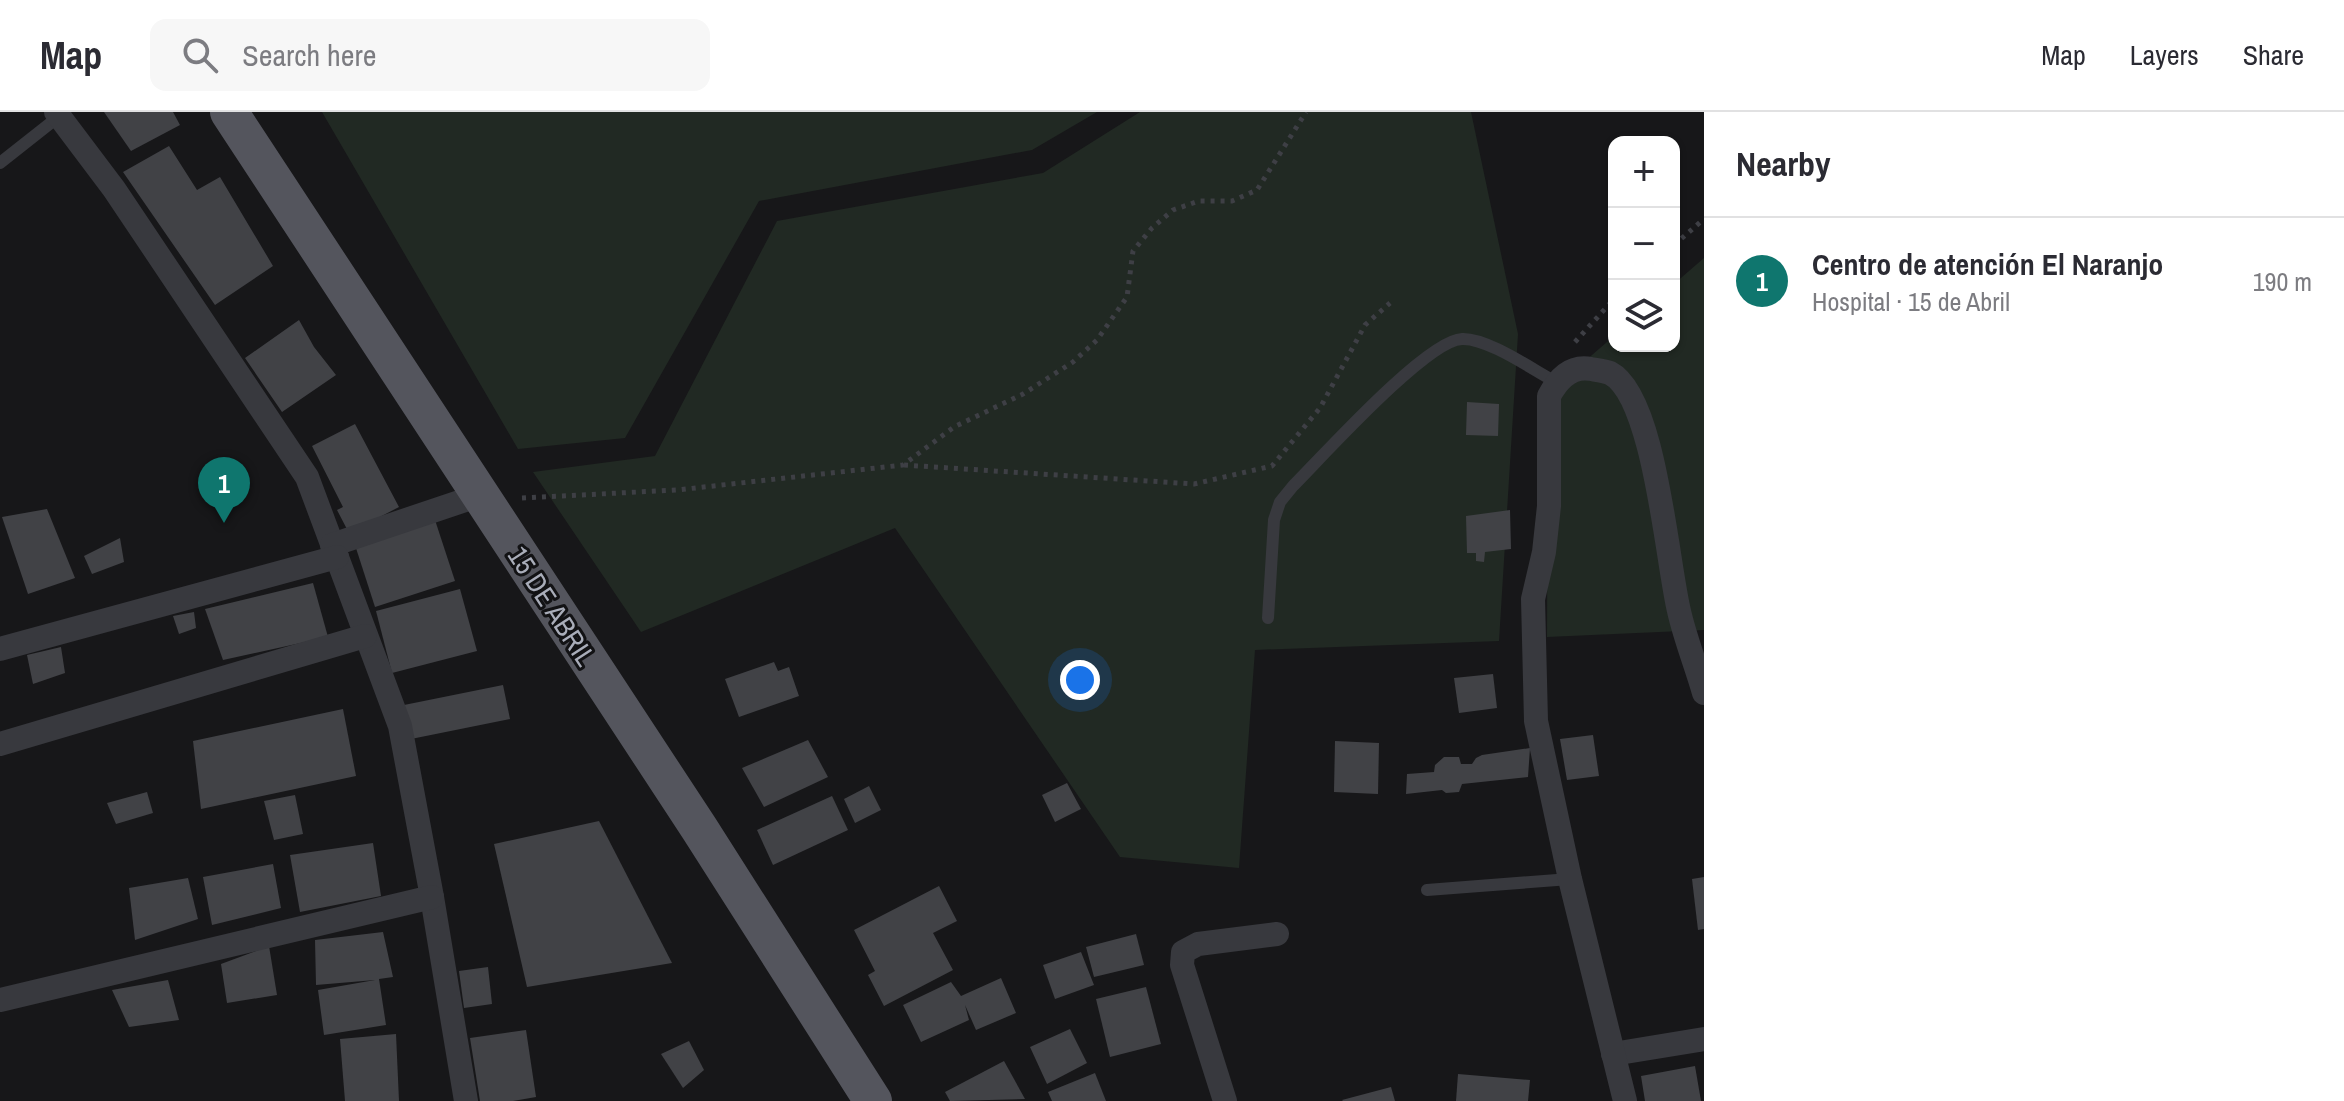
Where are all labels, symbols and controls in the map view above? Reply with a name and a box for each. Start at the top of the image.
search box [150,19,710,91]
text: Map [40,30,102,81]
icon: search [178,33,222,77]
text: Search here [242,35,376,75]
text: Map [2041,36,2086,74]
text: Layers [2130,36,2199,74]
text: Share [2243,36,2304,74]
map controls [1608,136,1680,352]
button: + [1608,136,1680,208]
text: Nearby [1736,141,1831,187]
button: − [1608,208,1680,280]
text: Centro de atención El Naranjo [1812,244,2163,284]
text: 1 [1756,264,1768,299]
text: 190 m [2253,264,2312,299]
button: layers [1608,280,1680,352]
text: Hospital · 15 de Abril [1812,284,2010,319]
pin: 1 [198,457,250,523]
street label: 15 DE ABRIL [499,539,605,673]
your location [1060,660,1100,700]

